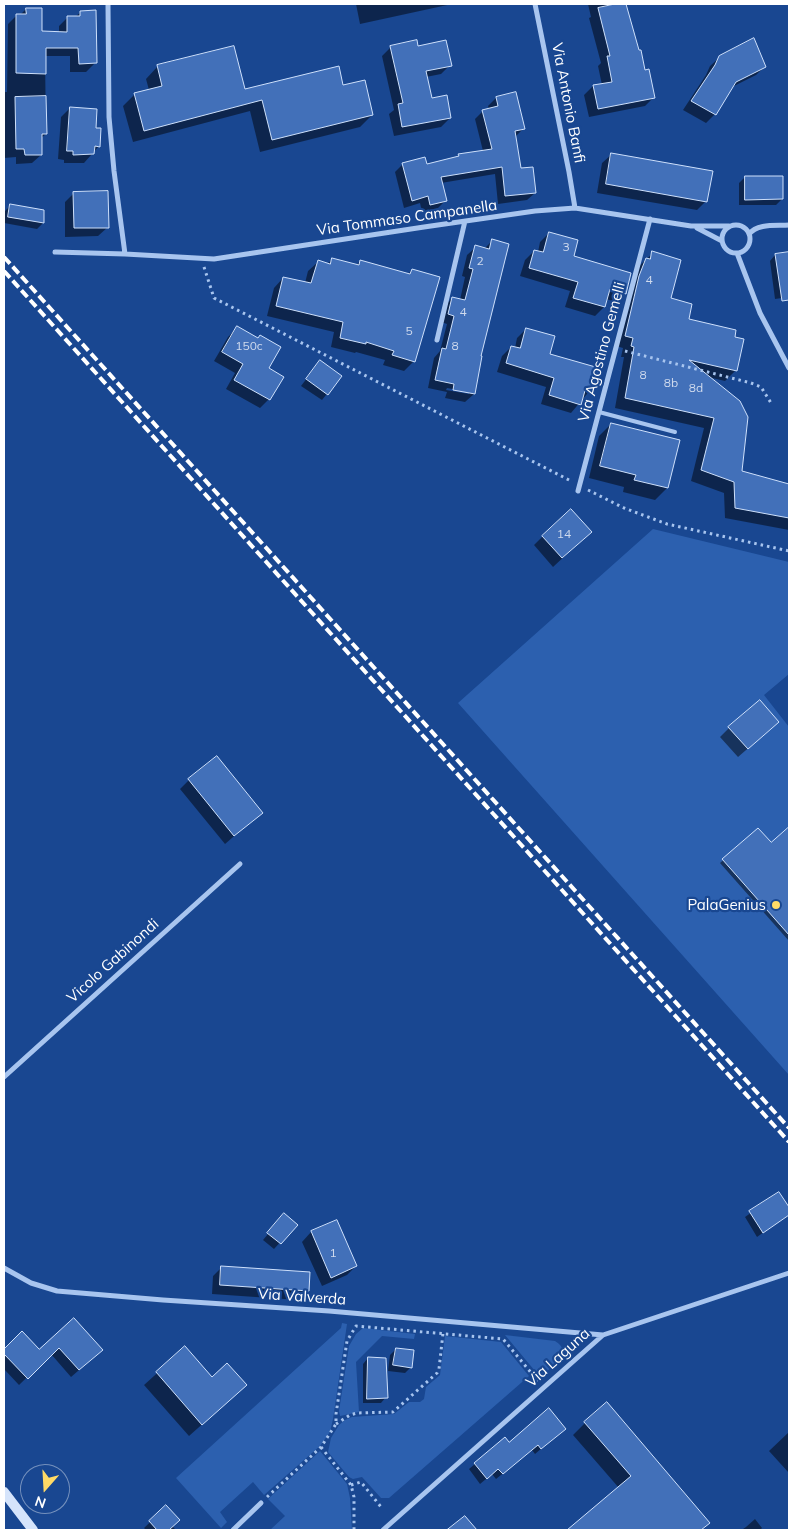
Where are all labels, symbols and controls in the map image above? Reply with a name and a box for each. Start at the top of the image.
street label: Via Antonio Banfi [548,41,588,165]
street label: Via Tommaso Campanella [316,196,498,240]
house number: 3 [562,240,570,254]
house number: 2 [476,254,484,268]
house number: 4 [645,273,653,287]
street label: Via Agostino Gemelli [575,280,629,424]
house number: 4 [459,305,467,319]
house number: 5 [405,324,413,338]
house number: 150c [235,339,263,353]
house number: 8 [451,339,459,353]
house number: 8 [639,368,647,382]
house number: 8b [664,376,678,390]
house number: 8d [689,381,703,395]
house number: 14 [557,527,571,541]
place label: PalaGenius [687,896,766,914]
marker: PalaGenius [770,899,782,911]
street label: Vicolo Gabinondi [63,915,163,1007]
house number: 1 [329,1246,337,1260]
street label: Via Valverda [257,1285,347,1309]
street label: Via Laguna [522,1325,594,1391]
north arrow [20,1464,70,1514]
text: N [33,1492,48,1512]

